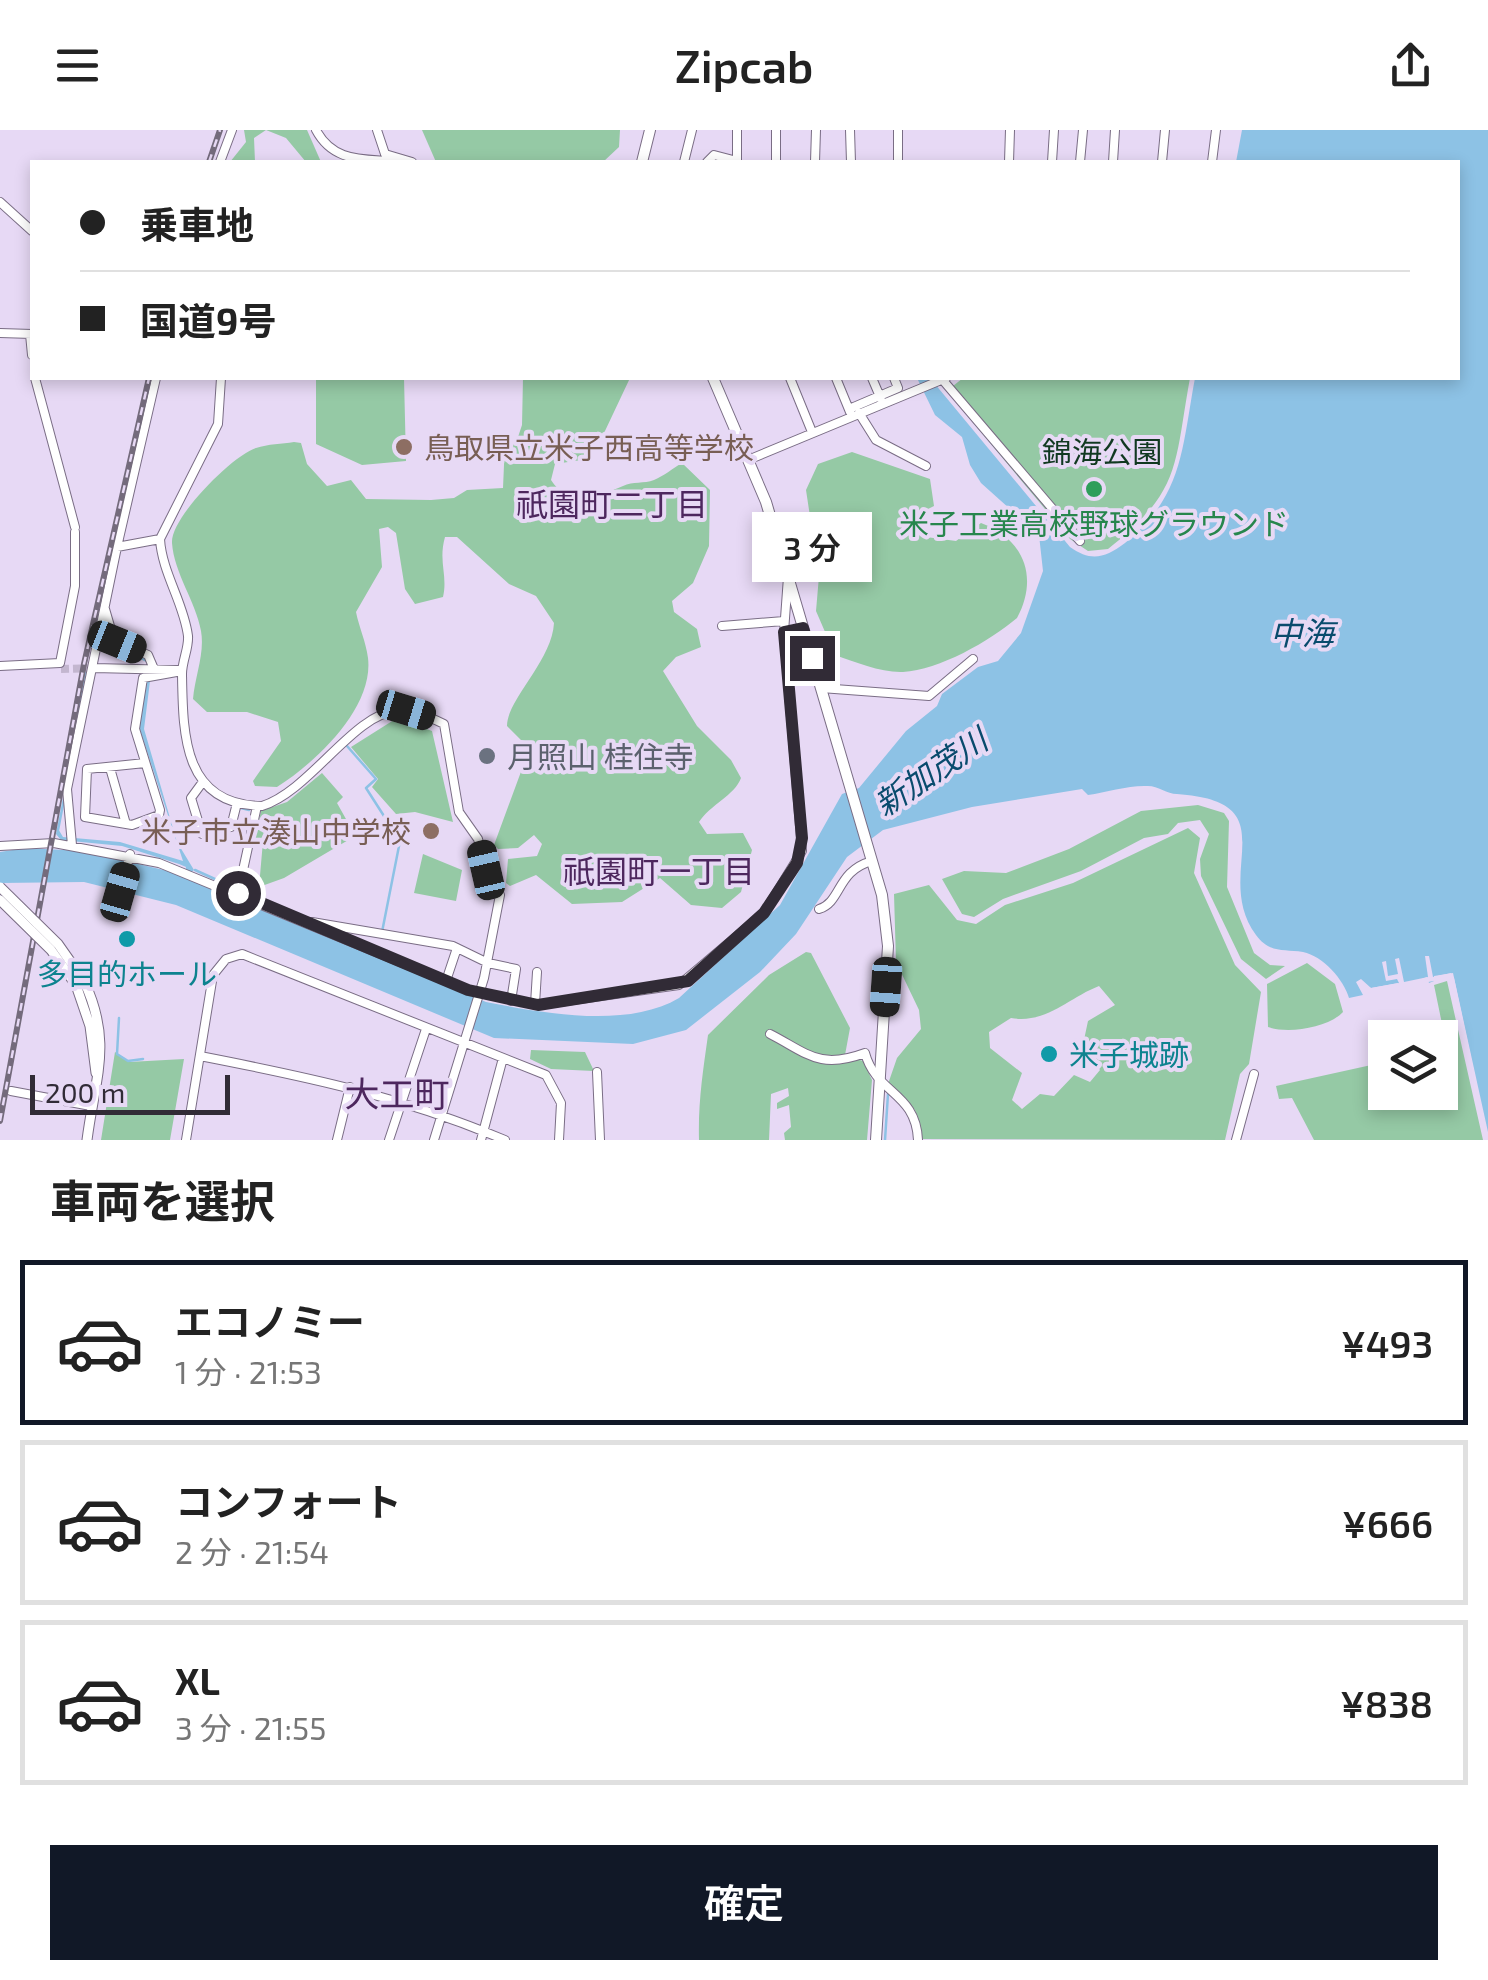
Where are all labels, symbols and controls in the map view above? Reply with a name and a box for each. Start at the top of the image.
icon: menu [50,38,105,93]
text: Zipcab [675,38,813,92]
icon: share [1383,38,1438,93]
text: 乗車地 [140,201,254,247]
text: 国道9号 [140,297,276,343]
place label: 鳥取県立米子西高等学校 [424,429,754,465]
park label: 錦海公園 [1042,433,1162,469]
marker: 鳥取県立米子西高等学校 [393,436,415,458]
marker: 米子工業高校野球グラウンド [1083,478,1105,500]
district label: 祇園町二丁目 [516,484,708,522]
place label: 米子工業高校野球グラウンド [899,505,1289,541]
callout: 3 分 [752,513,872,583]
text: 3 分 [784,528,841,566]
water label: 中海 [1270,613,1339,651]
car [84,617,150,667]
route end [790,636,835,681]
car [373,687,439,733]
water label: 新加茂川 [866,718,996,823]
place label: 月照山 桂住寺 [507,738,694,774]
marker: 月照山 桂住寺 [476,745,498,767]
place label: 米子市立湊山中学校 [141,813,411,849]
marker: 米子市立湊山中学校 [420,820,442,842]
car [465,837,507,903]
district label: 祇園町一丁目 [563,851,755,889]
car [97,859,143,925]
route start [216,871,261,916]
marker: 多目的ホール [116,928,138,950]
place label: 多目的ホール [37,955,217,991]
car [869,956,903,1018]
map controls [1368,1020,1458,1110]
button: layers [1368,1020,1458,1110]
place label: 米子城跡 [1069,1036,1189,1072]
marker: 米子城跡 [1038,1043,1060,1065]
scale bar [30,1070,230,1114]
district label: 大工町 [344,1072,450,1114]
text: 200 m [45,1075,125,1109]
text: 車両を選択 [50,1173,275,1227]
icon: car [55,1298,145,1388]
text: エコノミー [175,1298,365,1344]
text: ¥493 [1341,1320,1433,1366]
text: 1 分 · 21:53 [175,1352,322,1390]
icon: car [55,1478,145,1568]
text: コンフォート [175,1478,402,1524]
text: ¥666 [1342,1500,1433,1546]
text: 2 分 · 21:54 [175,1532,329,1570]
text: XL [175,1657,220,1703]
icon: car [55,1658,145,1748]
text: ¥838 [1340,1680,1433,1726]
text: 3 分 · 21:55 [175,1708,326,1746]
button: 確定 [50,1845,1438,1960]

